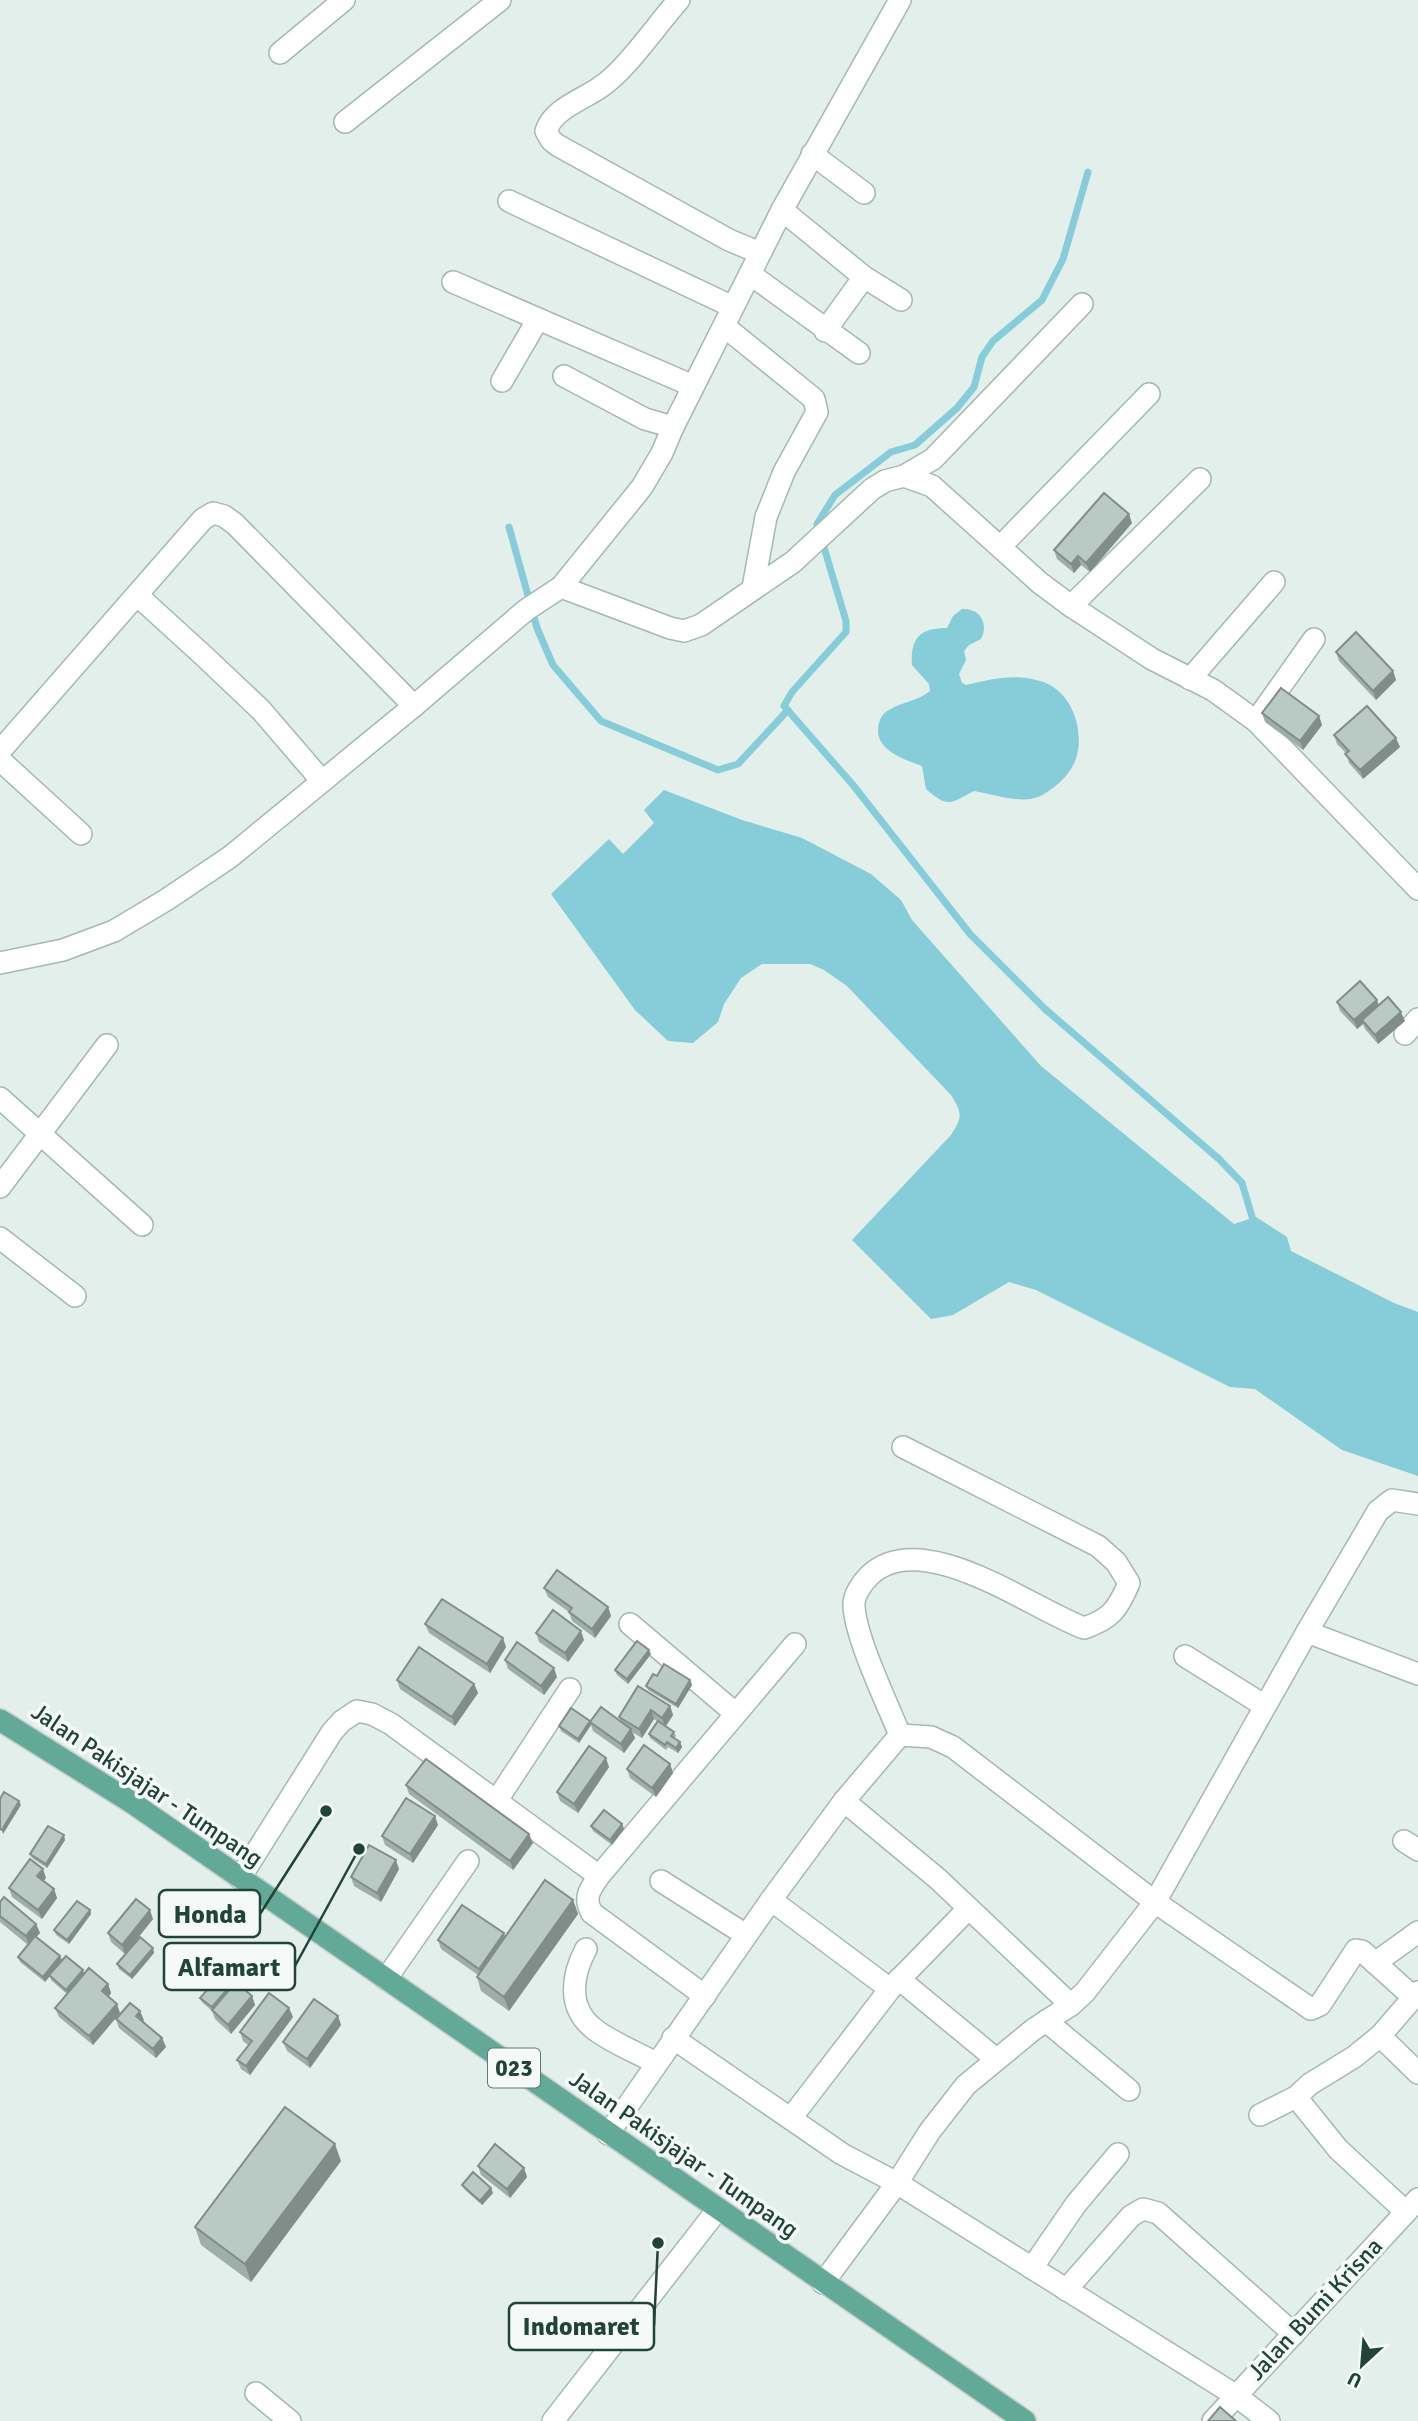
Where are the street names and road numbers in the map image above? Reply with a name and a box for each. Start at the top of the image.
street label: Jalan Pakisjajar - Tumpang [26,1696,268,1874]
road number: 023 [488,2048,540,2088]
street label: Jalan Pakisjajar - Tumpang [564,2064,804,2244]
street label: Jalan Bumi Krisna [1241,2231,1389,2387]

